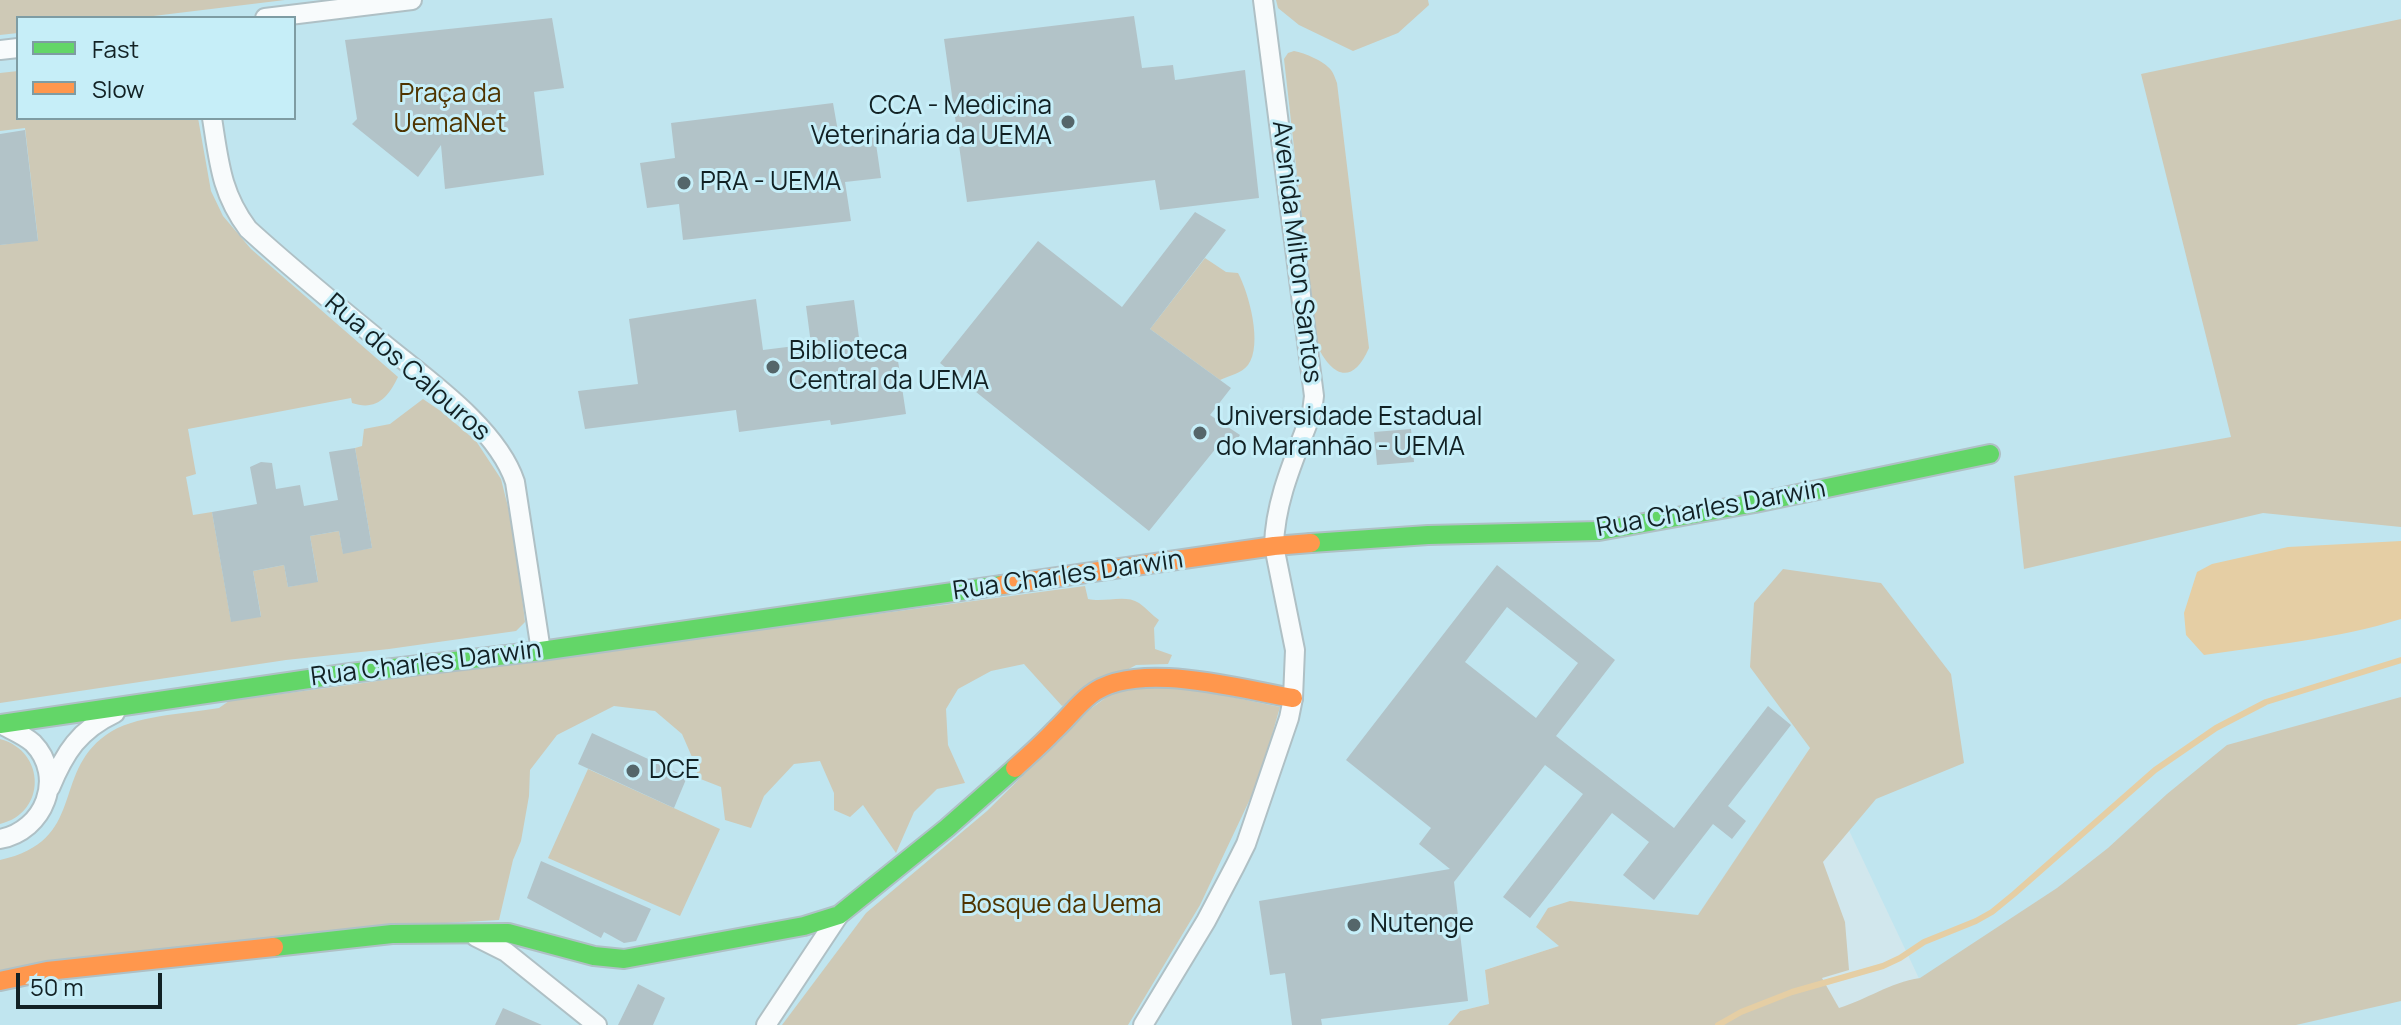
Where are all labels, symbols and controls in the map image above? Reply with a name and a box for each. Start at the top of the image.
legend [16,16,296,120]
text: Fast [92,32,139,65]
text: Slow [92,72,145,105]
park label: Praça da UemaNet [394,79,506,140]
place label: CCA - Medicina Veterinária da UEMA [811,91,1052,152]
marker: CCA - Medicina Veterinária da UEMA [1059,113,1077,131]
street label: Avenida Milton Santos [1264,119,1328,385]
place label: PRA - UEMA [700,167,841,199]
marker: PRA - UEMA [675,174,693,192]
street label: Rua dos Calouros [318,288,496,448]
place label: Biblioteca Central da UEMA [789,336,989,398]
marker: Biblioteca Central da UEMA [764,358,782,376]
place label: Universidade Estadual do Maranhão - UEMA [1216,402,1483,464]
marker: Universidade Estadual do Maranhão - UEMA [1191,424,1209,442]
street label: Rua Charles Darwin [1594,473,1828,545]
street label: Rua Charles Darwin [951,544,1185,608]
street label: Rua Charles Darwin [309,634,543,694]
place label: DCE [649,755,700,787]
marker: DCE [624,762,642,780]
park label: Bosque da Uema [961,890,1161,922]
place label: Nutenge [1370,909,1474,941]
marker: Nutenge [1345,916,1363,934]
scale bar [20,957,166,1007]
text: 50 m [30,970,84,1003]

